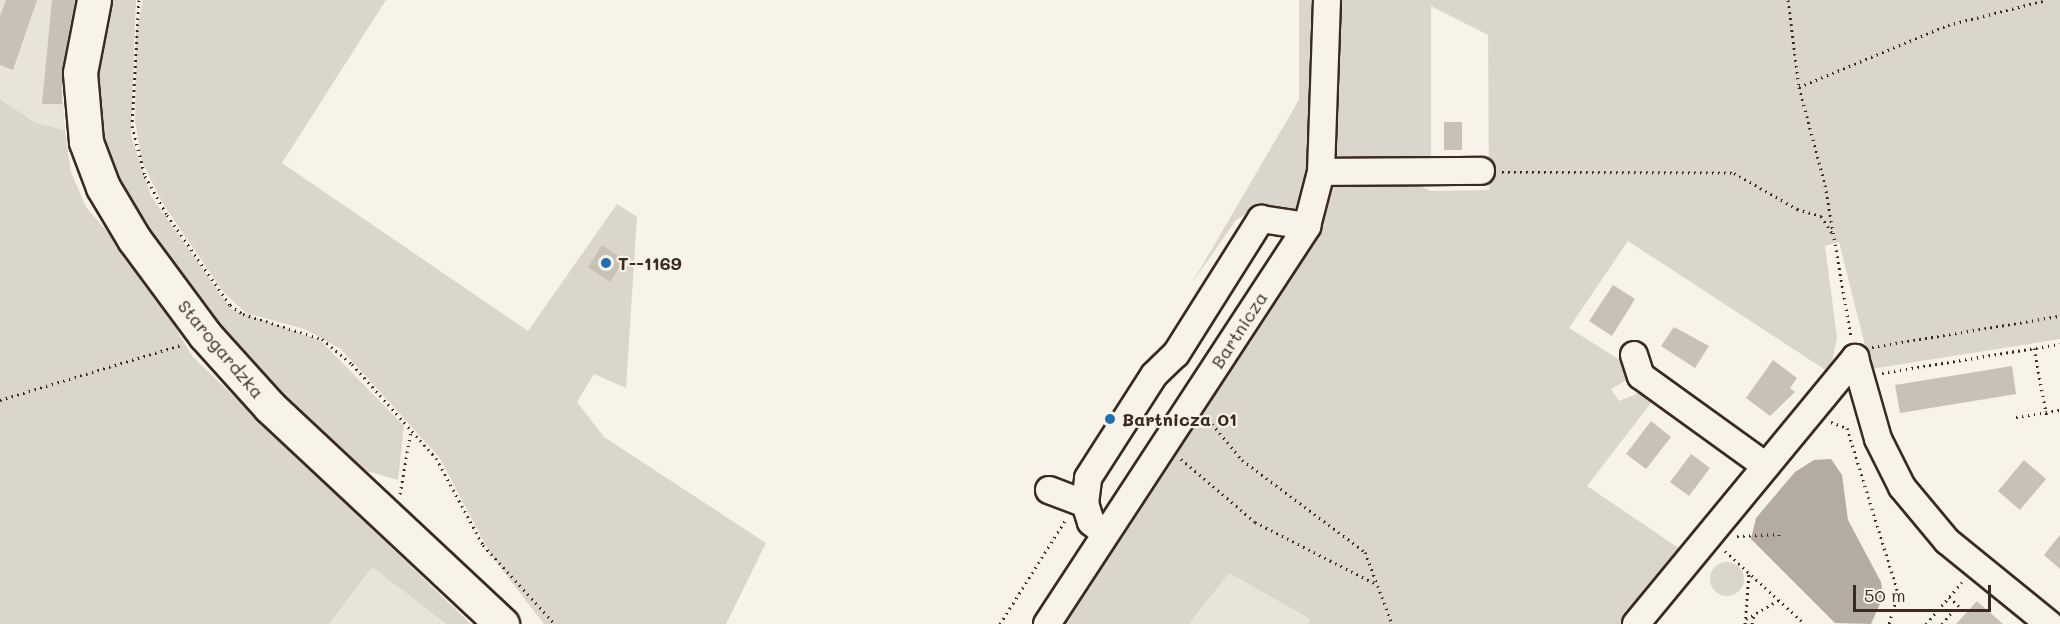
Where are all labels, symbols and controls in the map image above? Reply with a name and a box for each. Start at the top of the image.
place label: T--1169 [618,252,681,274]
marker: T--1169 [599,256,613,270]
street label: Bartnicza [1206,288,1272,372]
street label: Starogardzka [174,295,268,403]
place label: Bartnicza 01 [1122,408,1237,430]
marker: Bartnicza 01 [1103,412,1117,426]
scale bar [1856,573,1994,611]
text: 50 m [1864,583,1906,607]

